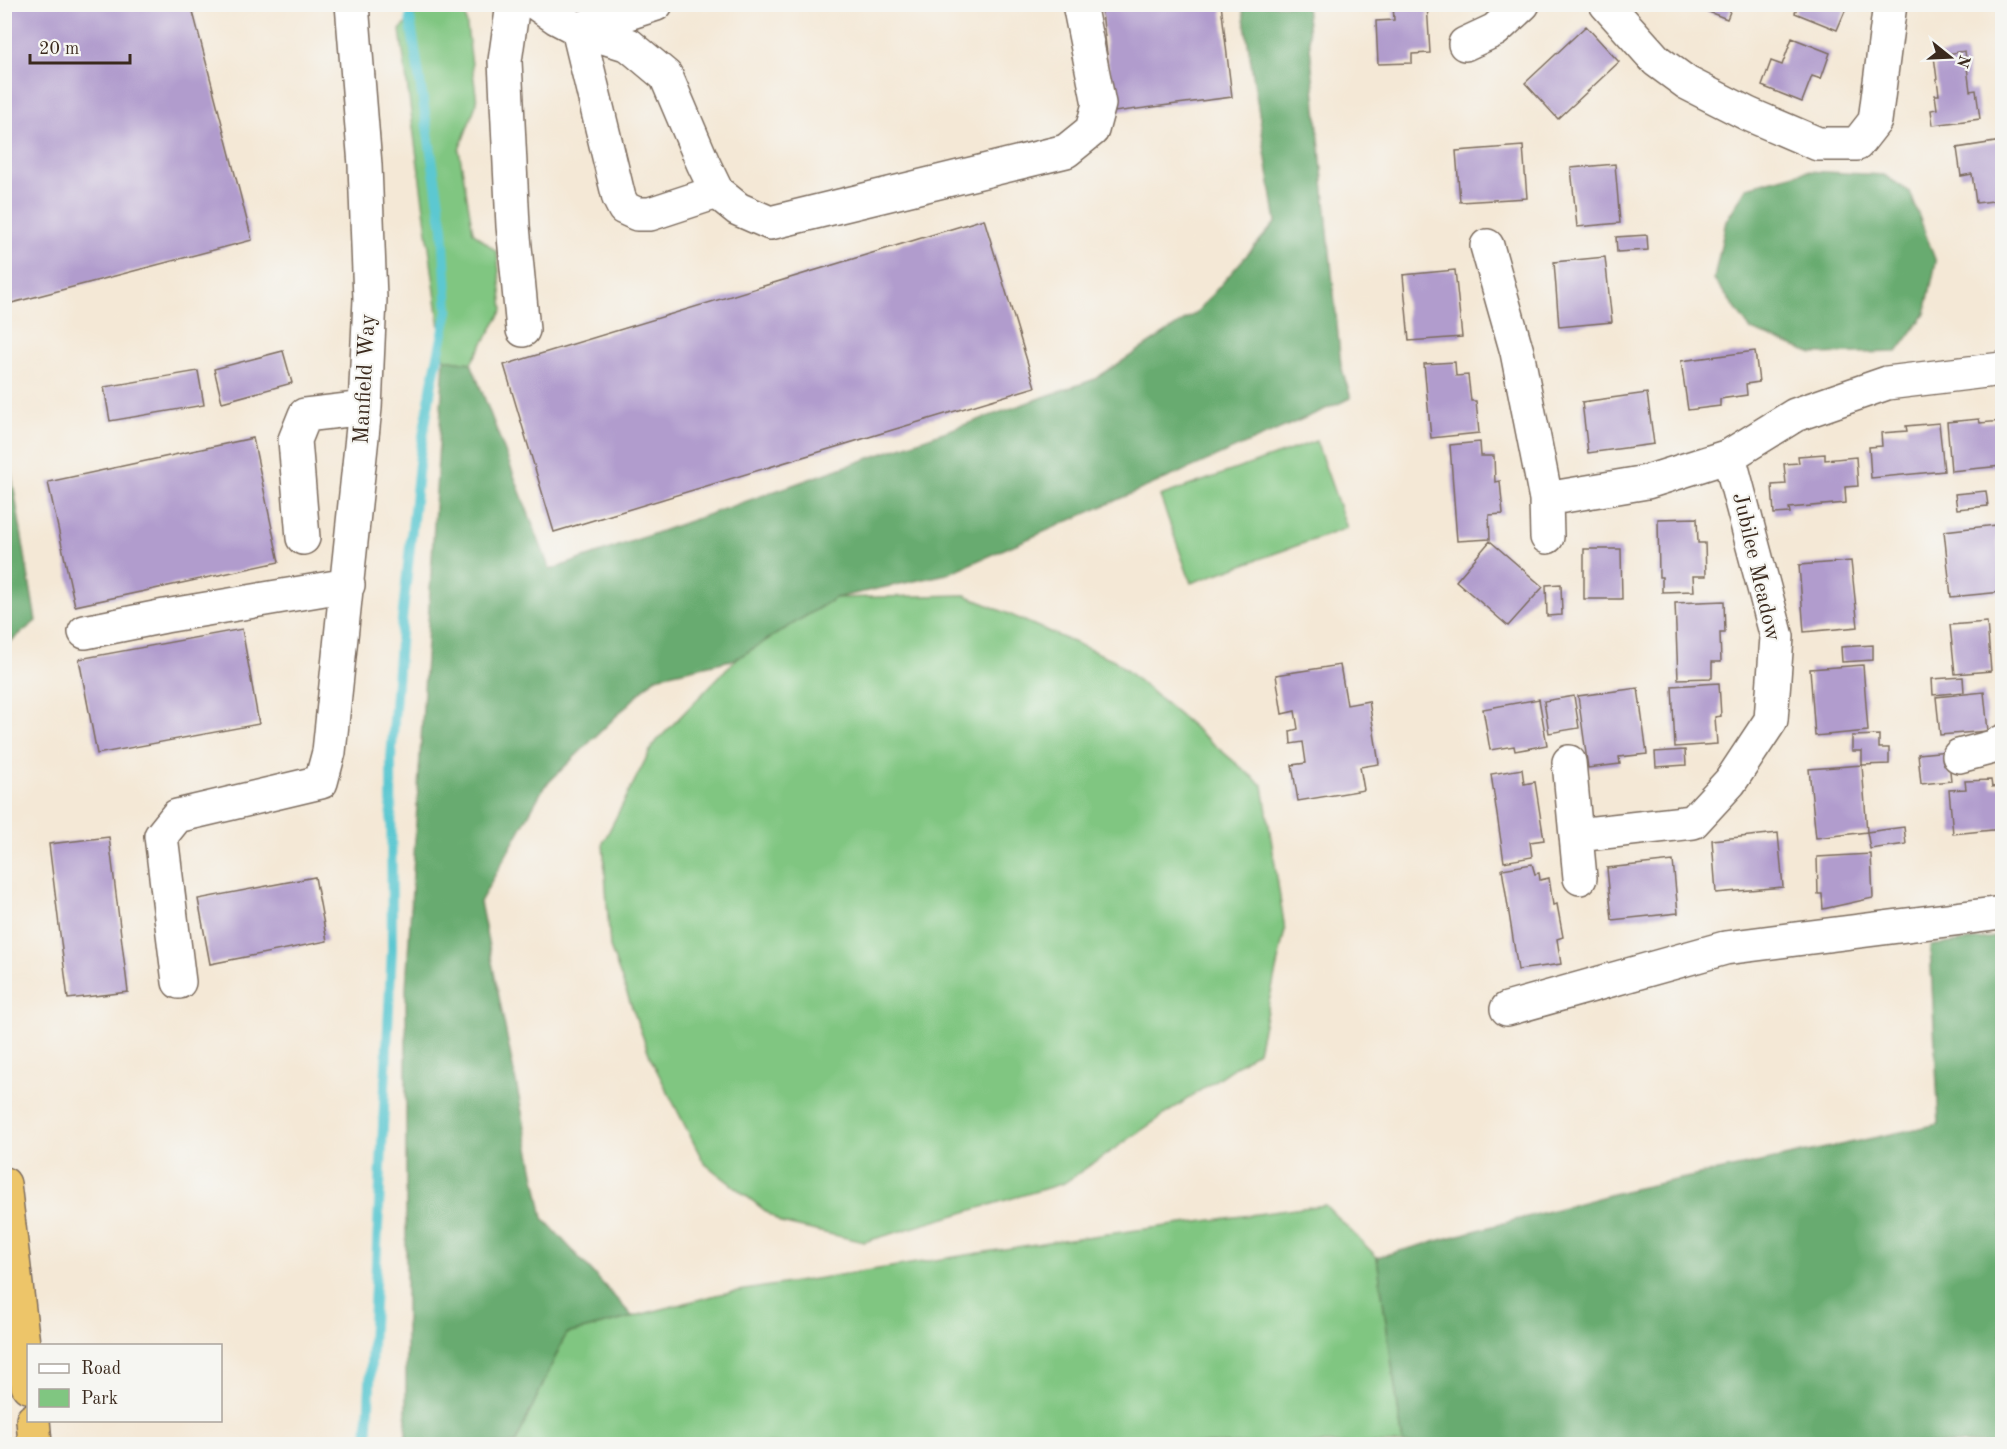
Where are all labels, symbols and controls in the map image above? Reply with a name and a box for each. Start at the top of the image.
scale bar [30,27,130,65]
north arrow [1920,27,1980,87]
text: 20 m [39,40,79,58]
text: N [1953,53,1972,70]
street label: Manfield Way [351,313,379,445]
street label: Jubilee Meadow [1728,491,1784,643]
legend [27,1344,222,1422]
text: Road [81,1360,121,1378]
text: Park [81,1390,118,1408]

